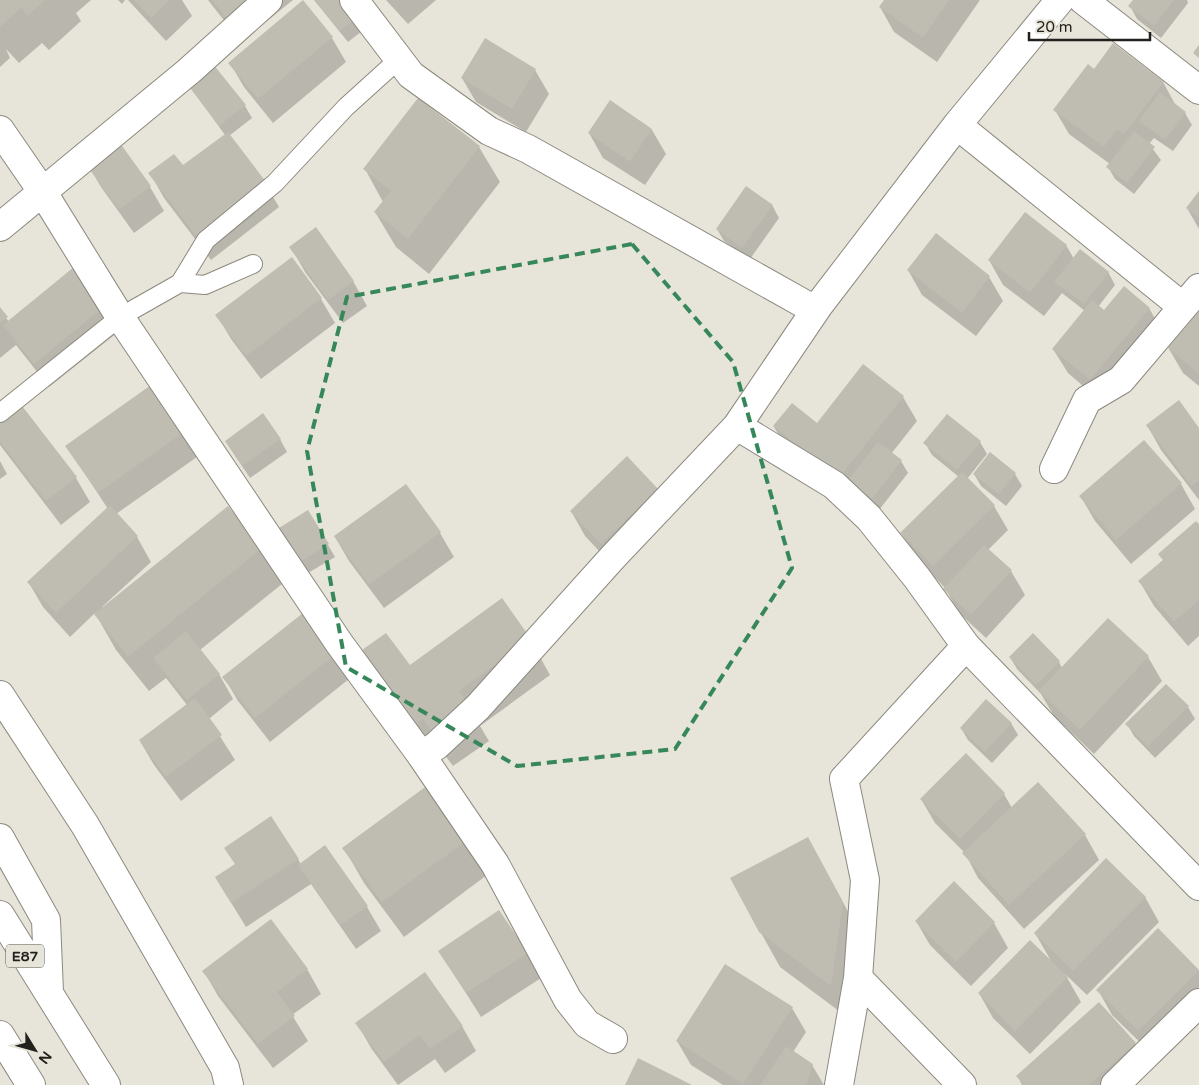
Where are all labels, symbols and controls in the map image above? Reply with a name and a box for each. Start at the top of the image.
scale bar [1029,10,1150,42]
text: 20 m [1036,18,1073,36]
road number: E87 [6,944,44,968]
north arrow [10,1025,60,1075]
text: N [35,1048,55,1067]

